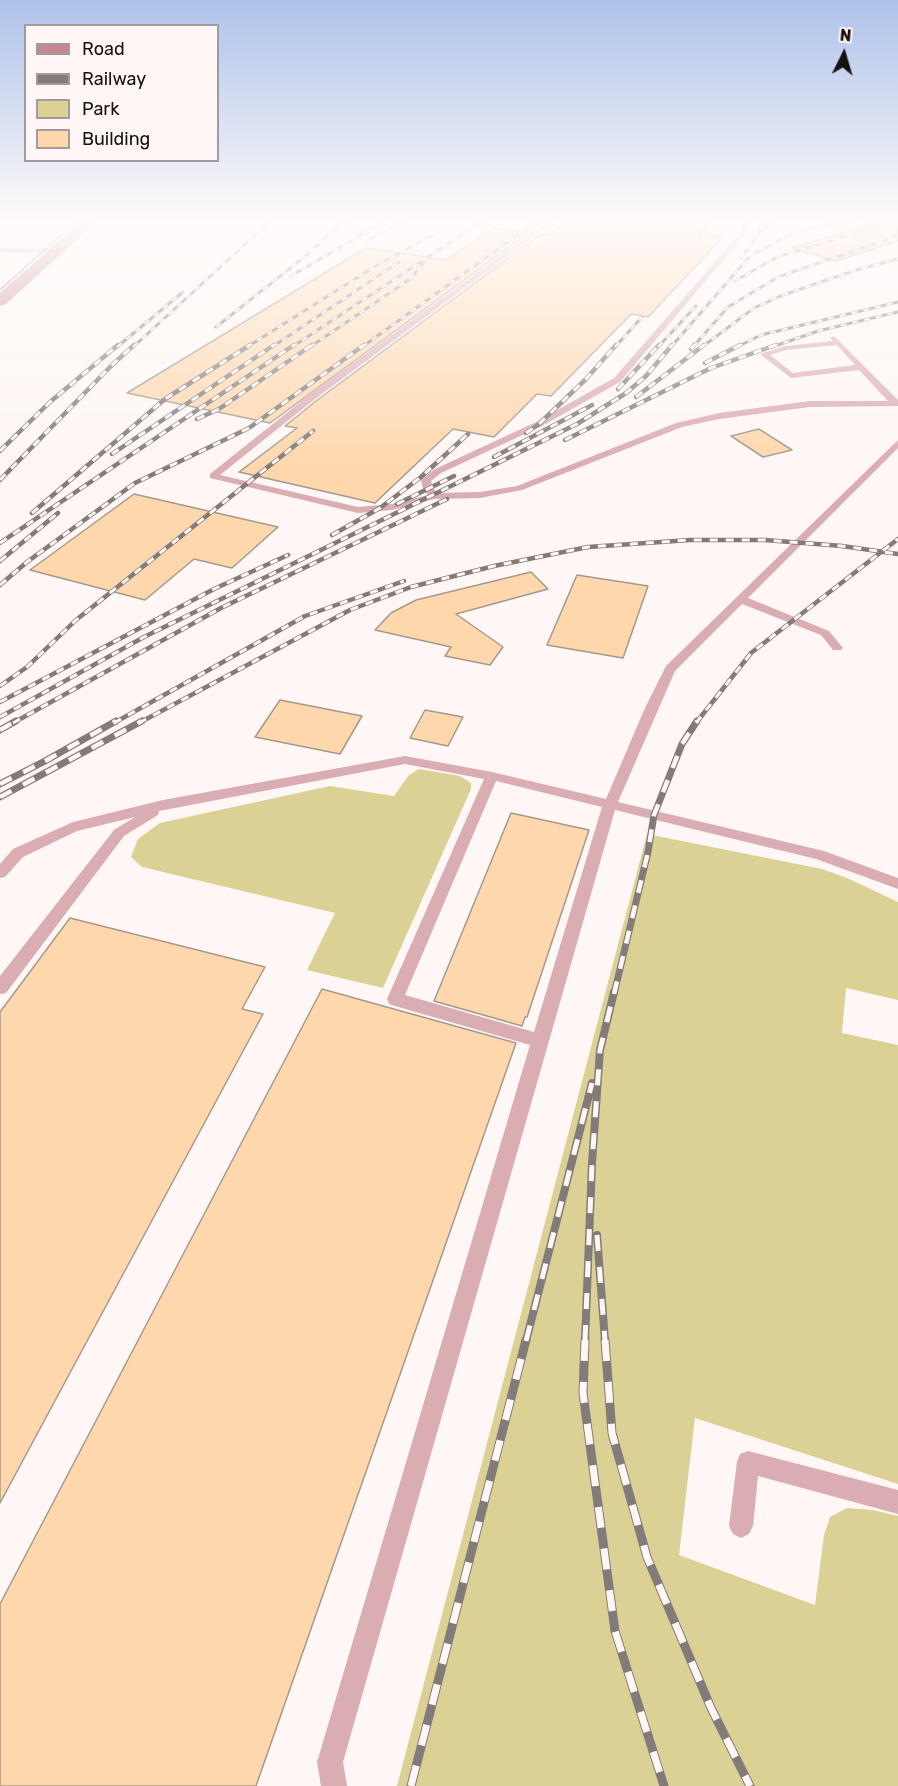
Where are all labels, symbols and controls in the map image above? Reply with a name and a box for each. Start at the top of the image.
legend [24,24,219,162]
north arrow [814,24,874,84]
text: N [839,26,852,46]
text: Road [82,38,125,60]
text: Railway [82,68,146,90]
text: Park [82,98,119,120]
text: Building [82,128,150,150]

